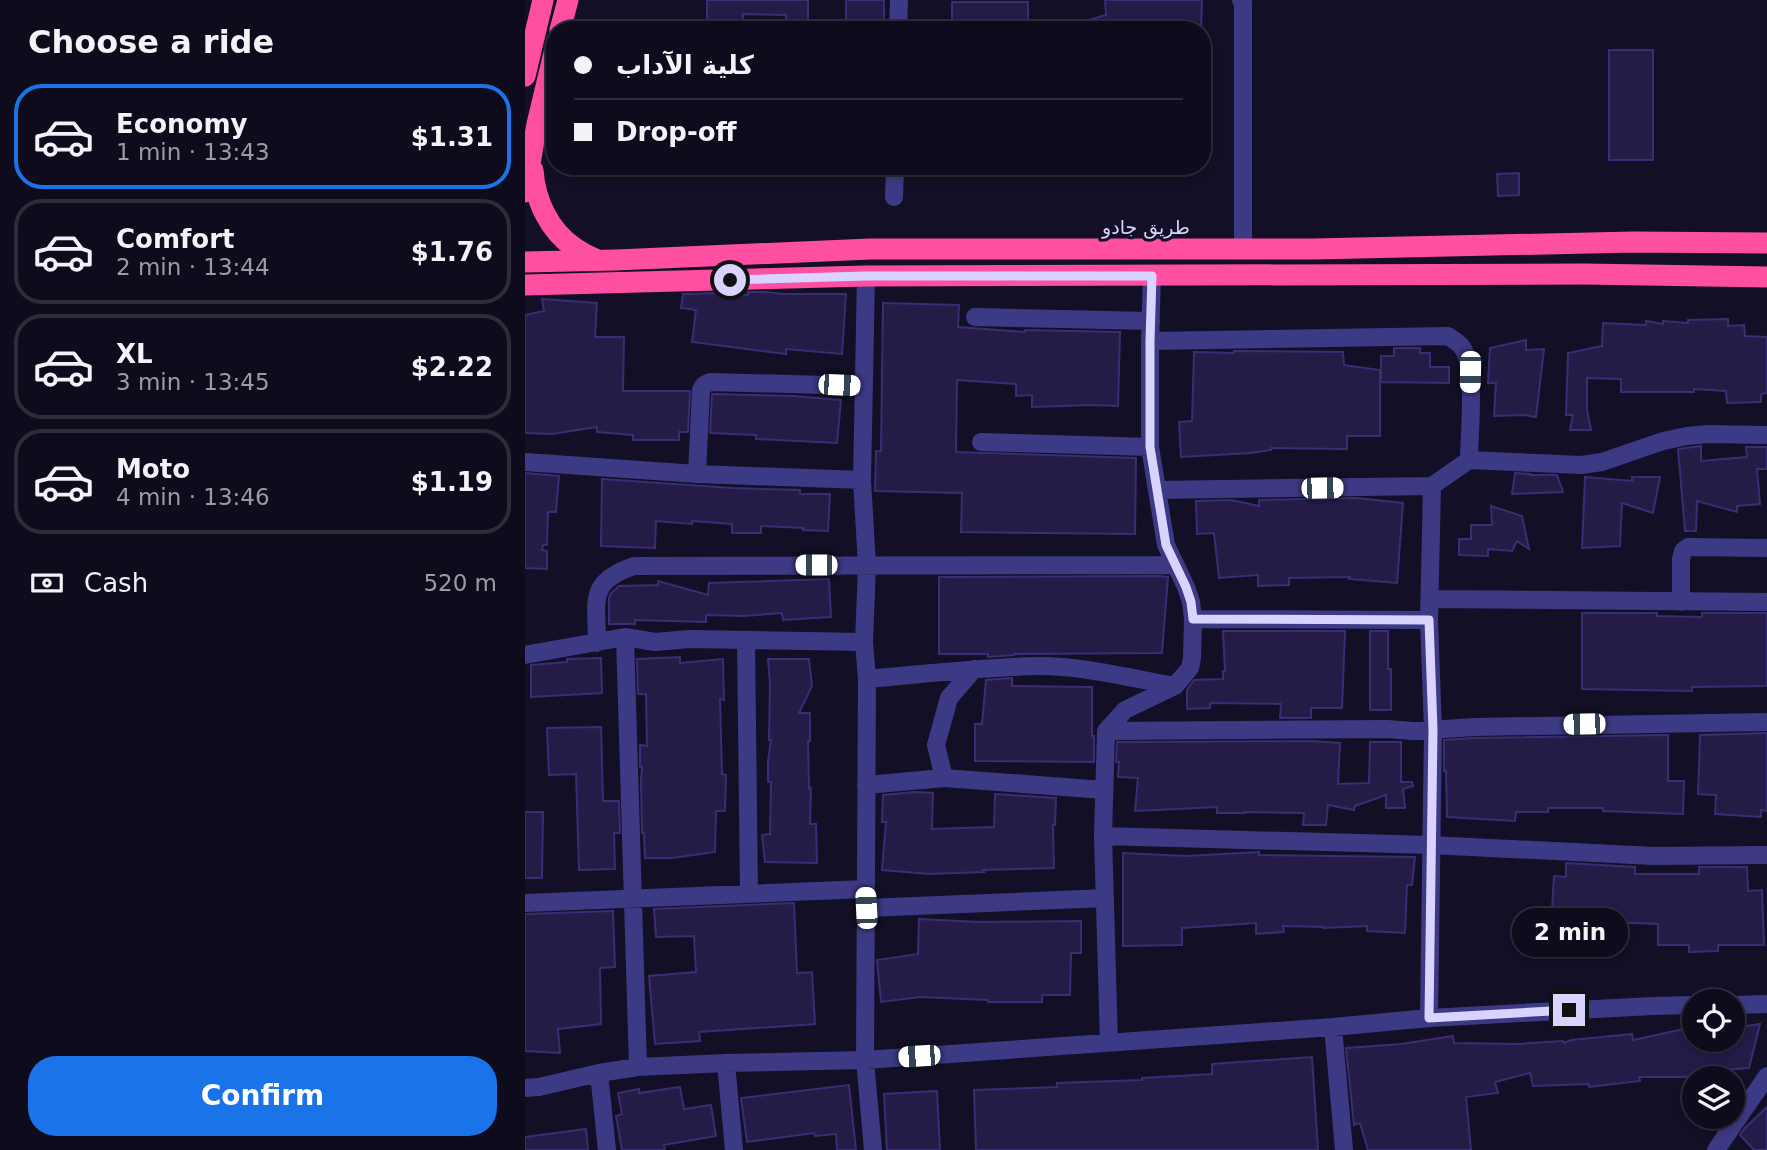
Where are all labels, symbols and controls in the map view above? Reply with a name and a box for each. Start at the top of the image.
text: Choose a ride [28,23,274,61]
text: كلية الآداب [616,50,754,80]
icon: car [32,105,95,168]
text: Economy [116,109,247,139]
text: Drop-off [616,117,737,147]
text: $1.31 [411,122,493,152]
text: 1 min · 13:43 [116,139,270,165]
street label: طريق جادو [1101,216,1190,239]
icon: car [32,220,95,283]
text: Comfort [116,224,234,254]
text: $1.76 [411,237,493,267]
text: 2 min · 13:44 [116,254,270,280]
route start [714,264,746,296]
icon: car [32,335,95,398]
text: XL [116,339,153,369]
car [1460,351,1481,393]
text: $2.22 [411,352,493,382]
text: 3 min · 13:45 [116,369,270,395]
car [818,374,861,396]
icon: car [32,450,95,513]
text: Moto [116,454,190,484]
text: $1.19 [411,467,493,497]
car [1301,477,1344,499]
text: 4 min · 13:46 [116,484,270,510]
car [796,555,838,576]
icon: cash [28,564,66,602]
text: Cash [84,568,148,598]
text: 520 m [423,570,497,596]
car [1563,713,1606,735]
car [855,886,878,930]
callout: 2 min [1511,908,1627,958]
text: 2 min [1534,919,1606,945]
map controls [1682,989,1745,1129]
button: locate [1682,989,1745,1052]
route end [1553,994,1585,1026]
car [898,1044,941,1068]
button: Confirm [28,1056,497,1136]
button: layers [1682,1066,1745,1129]

